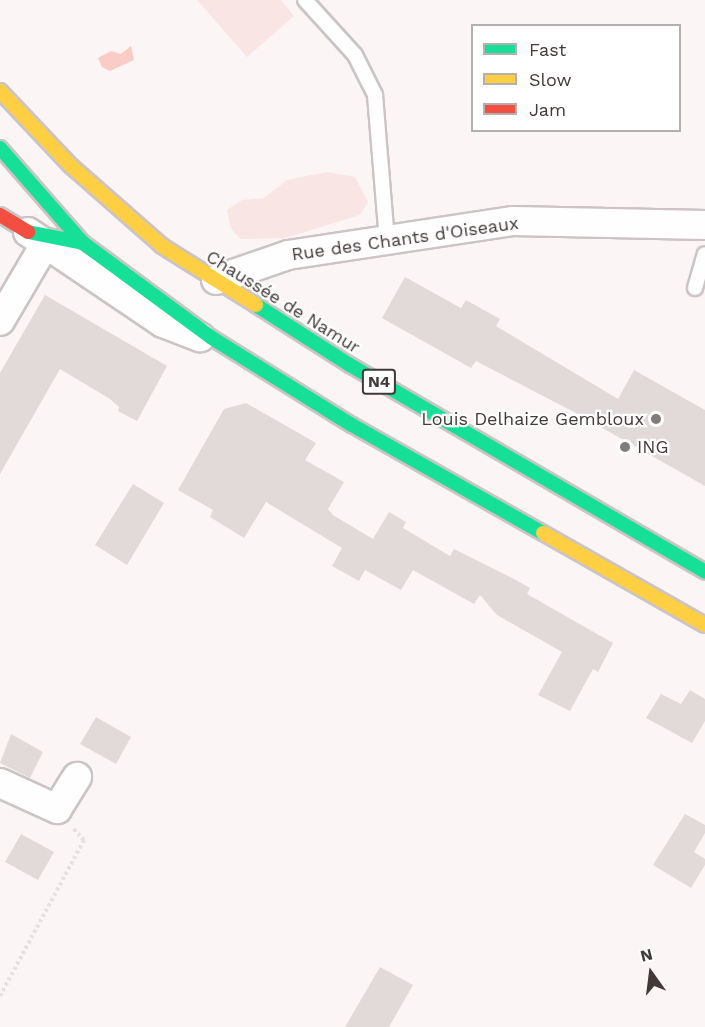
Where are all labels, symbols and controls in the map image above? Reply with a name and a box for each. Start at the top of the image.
legend [471,24,681,132]
text: Fast [529,39,566,60]
text: Slow [529,69,572,90]
text: Jam [529,99,566,120]
street label: Rue des Chants d'Oiseaux [290,212,520,266]
street label: Chaussée de Namur [202,246,364,358]
road number: N4 [361,369,397,395]
place label: Louis Delhaize Gembloux [421,408,644,430]
marker: Louis Delhaize Gembloux [649,412,663,426]
place label: ING [637,436,669,458]
marker: ING [618,440,632,454]
north arrow [621,943,681,1003]
text: N [638,944,655,966]

